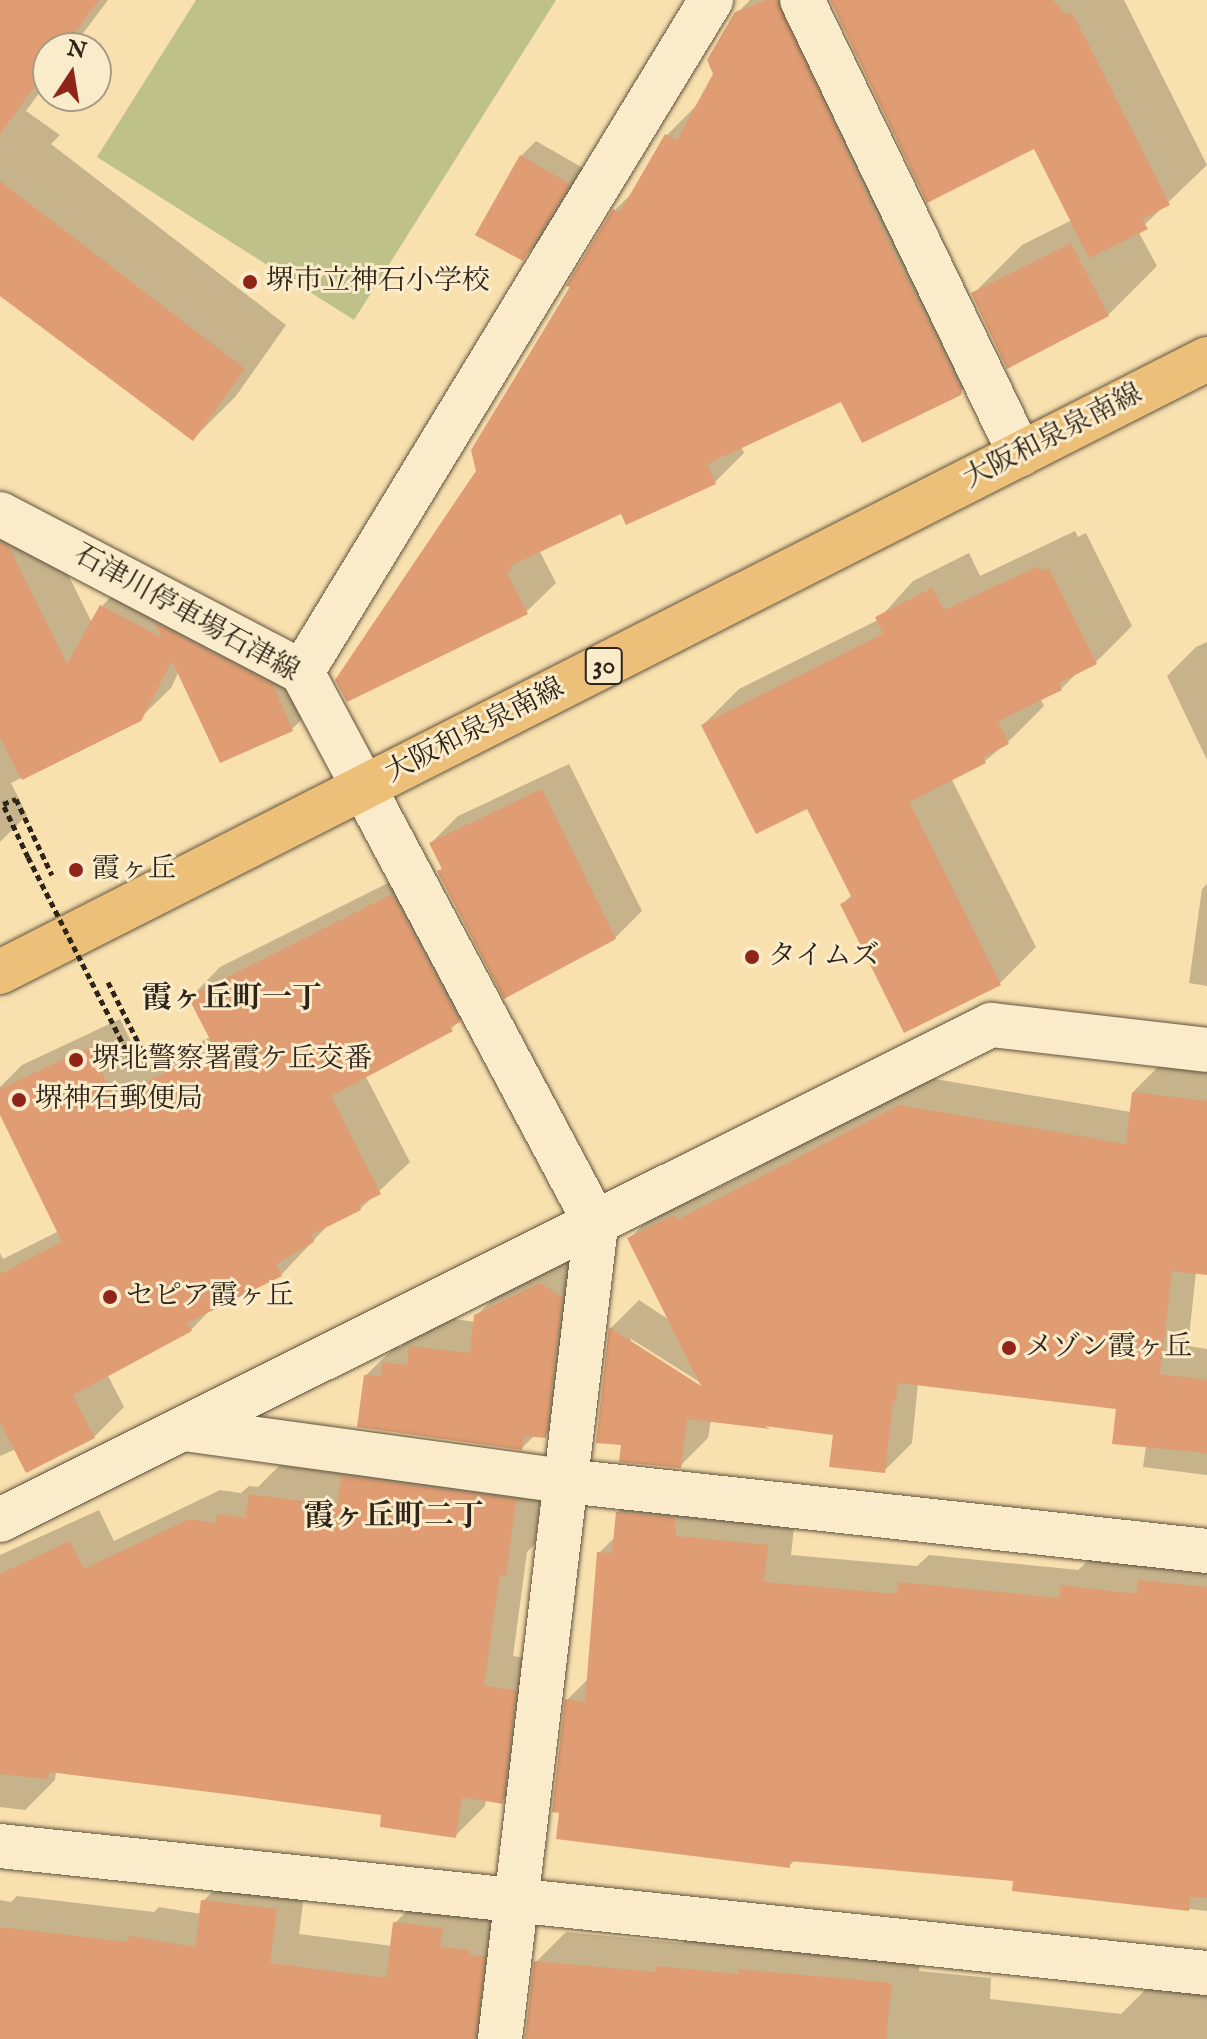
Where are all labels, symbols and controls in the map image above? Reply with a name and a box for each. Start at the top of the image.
north arrow [32,32,112,112]
text: N [64,35,89,66]
place label: 堺市立神石小学校 [266,265,490,299]
marker: 堺市立神石小学校 [241,273,259,291]
street label: 大阪和泉泉南線 [958,378,1148,496]
street label: 石津川停車場石津線 [68,538,304,690]
road number: 30 [584,644,624,688]
street label: 大阪和泉泉南線 [380,672,570,790]
place label: 霞ヶ丘 [92,853,176,887]
marker: 霞ヶ丘 [67,861,85,879]
place label: タイムズ [768,940,880,974]
marker: タイムズ [743,948,761,966]
district label: 霞ヶ丘町一丁 [142,981,322,1017]
place label: 堺北警察署霞ケ丘交番 [92,1043,372,1077]
marker: 堺北警察署霞ケ丘交番 [67,1051,85,1069]
place label: 堺神石郵便局 [35,1083,203,1117]
marker: 堺神石郵便局 [10,1091,28,1109]
place label: セピア霞ヶ丘 [126,1280,294,1314]
marker: セピア霞ヶ丘 [101,1288,119,1306]
place label: メゾン霞ヶ丘 [1025,1331,1193,1365]
marker: メゾン霞ヶ丘 [1000,1339,1018,1357]
district label: 霞ヶ丘町二丁 [304,1499,484,1535]

